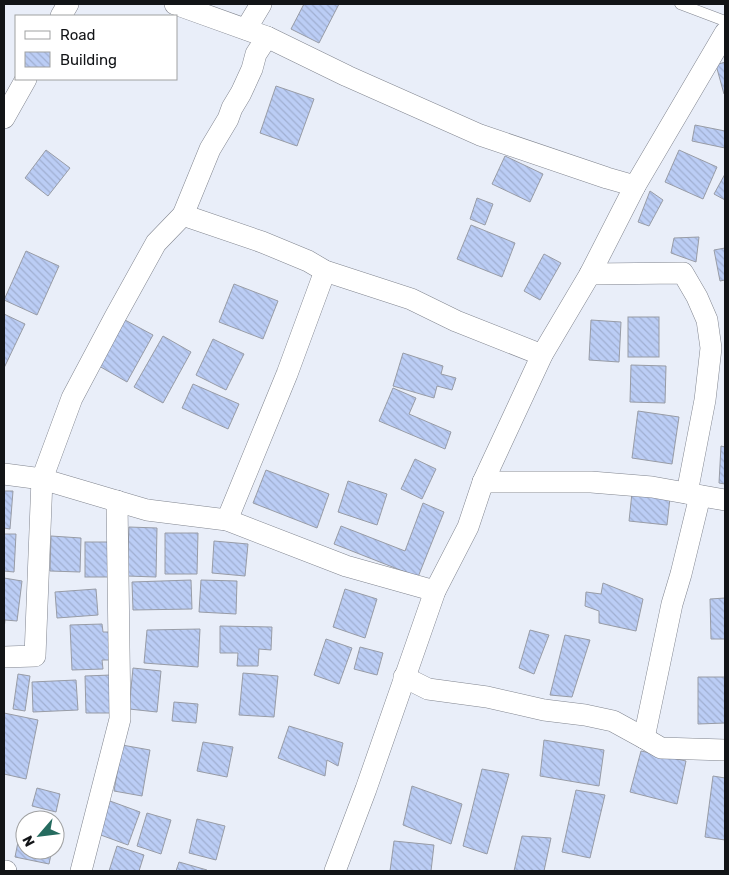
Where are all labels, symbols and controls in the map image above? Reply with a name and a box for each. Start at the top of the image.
legend [15,15,178,80]
text: Road [60,26,96,44]
text: Building [60,51,117,69]
north arrow [15,810,65,860]
text: N [19,832,39,849]

